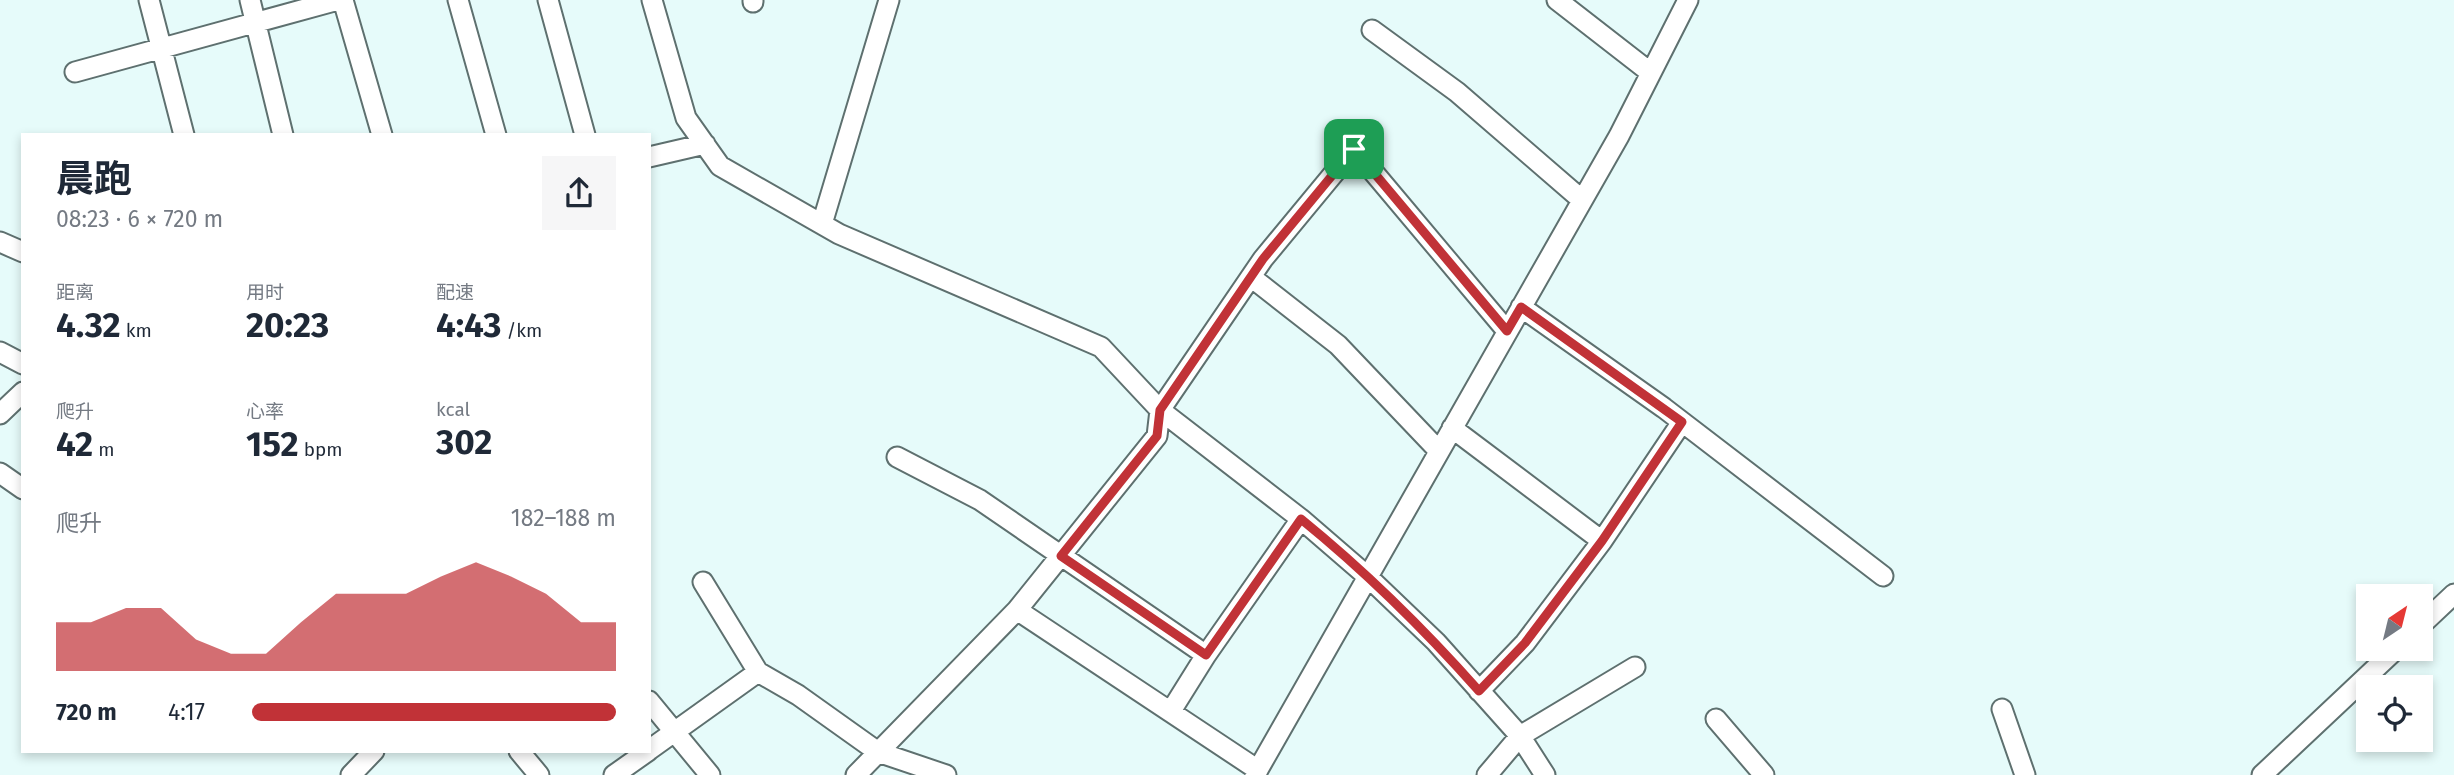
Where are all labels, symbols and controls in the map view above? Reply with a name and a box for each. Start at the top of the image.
pin [1324,119,1384,179]
icon: arrive [1335,130,1373,168]
text: 晨跑 [56,156,132,202]
button: share [542,156,616,230]
text: 08:23 · 6 × 720 m [56,205,223,233]
text: 距离 [56,281,94,304]
text: 用时 [246,281,284,304]
text: 配速 [436,281,474,304]
text: 4.32 [56,304,121,346]
text: 20:23 [246,304,329,346]
text: 4:43 [436,304,501,346]
text: km [121,319,152,342]
text: /km [501,319,542,342]
text: kcal [436,398,470,421]
text: 爬升 [56,400,94,423]
text: 心率 [246,400,284,423]
text: 302 [436,421,492,463]
text: 42 [56,423,93,465]
text: 152 [246,423,299,465]
text: m [93,438,115,461]
text: bpm [299,438,343,461]
text: 182–188 m [511,504,616,532]
text: 爬升 [56,509,102,537]
north arrow [2356,584,2432,662]
map controls [2356,584,2433,752]
button: locate [2356,675,2433,752]
text: 720 m [56,698,117,726]
text: 4:17 [168,698,205,726]

